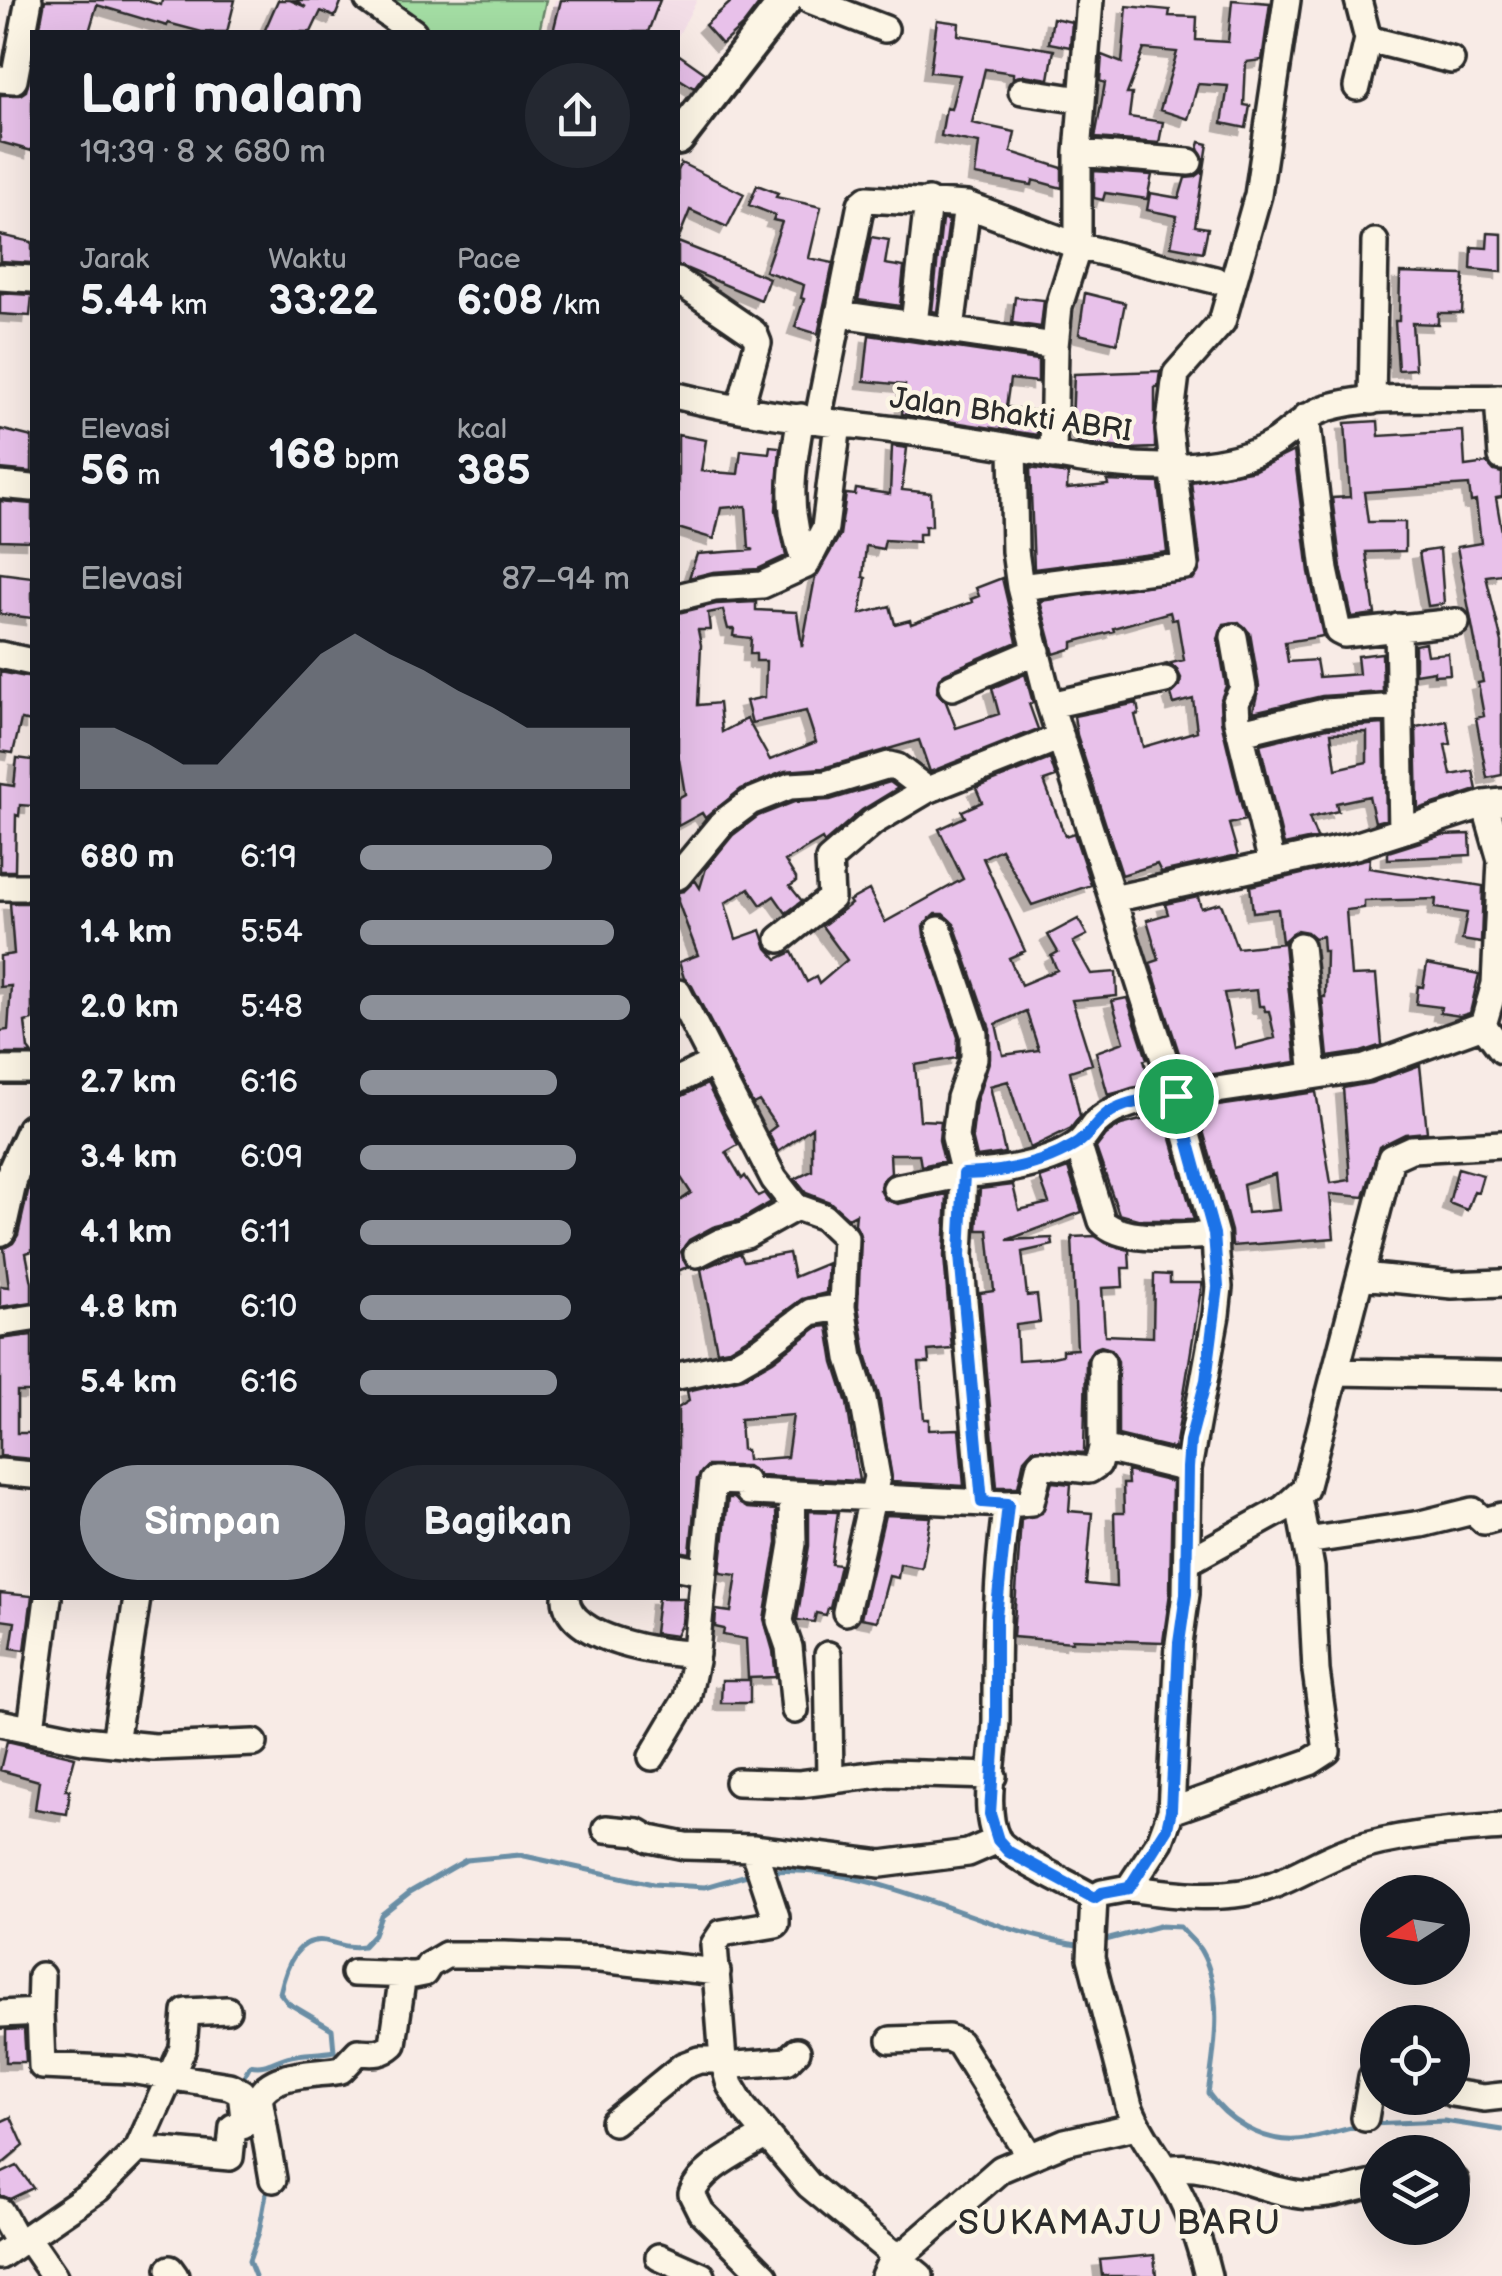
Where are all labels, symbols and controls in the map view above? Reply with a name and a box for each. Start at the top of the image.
text: Lari malam [80,62,363,129]
button: share [525,63,630,168]
text: 19:39 · 8 × 680 m [80,133,326,172]
text: Jarak [80,243,149,276]
text: Waktu [268,243,347,276]
text: Pace [457,243,521,276]
text: 5.44 [80,276,163,327]
text: 33:22 [268,276,378,327]
text: 6:08 [457,276,544,327]
text: km [163,289,207,322]
text: /km [544,289,601,322]
street label: Jalan Bhakti ABRI [887,380,1134,450]
text: Elevasi [80,413,170,446]
text: kcal [457,413,507,446]
text: 168 [268,430,337,481]
text: bpm [337,443,399,476]
text: 56 [80,446,130,497]
text: 385 [457,446,531,497]
text: m [130,459,160,492]
text: Elevasi [80,560,183,599]
text: 87–94 m [501,560,630,599]
text: 680 m [80,838,175,877]
text: 6:19 [240,838,297,877]
text: 1.4 km [80,913,172,952]
text: 5:54 [240,913,303,952]
text: 2.0 km [80,988,179,1027]
text: 5:48 [240,988,303,1027]
pin [1134,1054,1219,1139]
text: 2.7 km [80,1063,177,1102]
text: 6:16 [240,1063,298,1102]
icon: arrive [1149,1069,1204,1124]
text: 3.4 km [80,1138,177,1177]
text: 6:09 [240,1138,303,1177]
text: 4.1 km [80,1213,172,1252]
text: 6:11 [240,1213,291,1252]
text: 4.8 km [80,1288,178,1327]
text: 6:10 [240,1288,297,1327]
text: 5.4 km [80,1363,177,1402]
text: 6:16 [240,1363,298,1402]
button: Simpan [80,1465,345,1580]
button: Bagikan [365,1465,630,1580]
north arrow [1360,1875,1470,1985]
map controls [1360,1875,1470,2245]
button: locate [1360,2005,1470,2115]
button: layers [1360,2135,1470,2245]
district label: SUKAMAJU BARU [958,2202,1282,2245]

